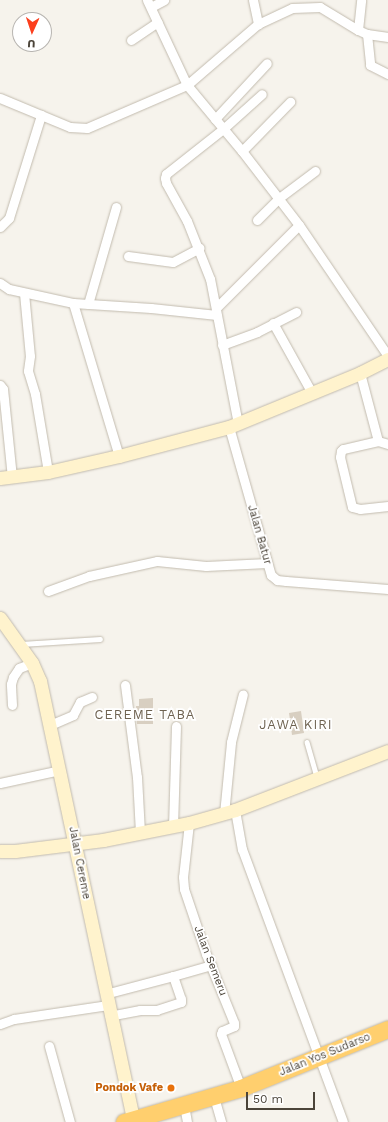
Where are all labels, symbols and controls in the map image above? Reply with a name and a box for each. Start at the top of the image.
north arrow [12,12,52,52]
text: U [27,37,36,50]
street label: Jalan Batur [244,504,274,566]
district label: CEREME TABA [94,707,196,723]
district label: JAWA KIRI [259,717,333,733]
street label: Jalan Cereme [65,826,93,900]
street label: Jalan Semeru [191,924,229,998]
street label: Jalan Yos Sudarso [277,1031,373,1079]
place label: Pondok Vafe [95,1081,163,1095]
marker: Pondok Vafe [166,1083,176,1093]
scale bar [248,1084,317,1110]
text: 50 m [253,1092,283,1106]

